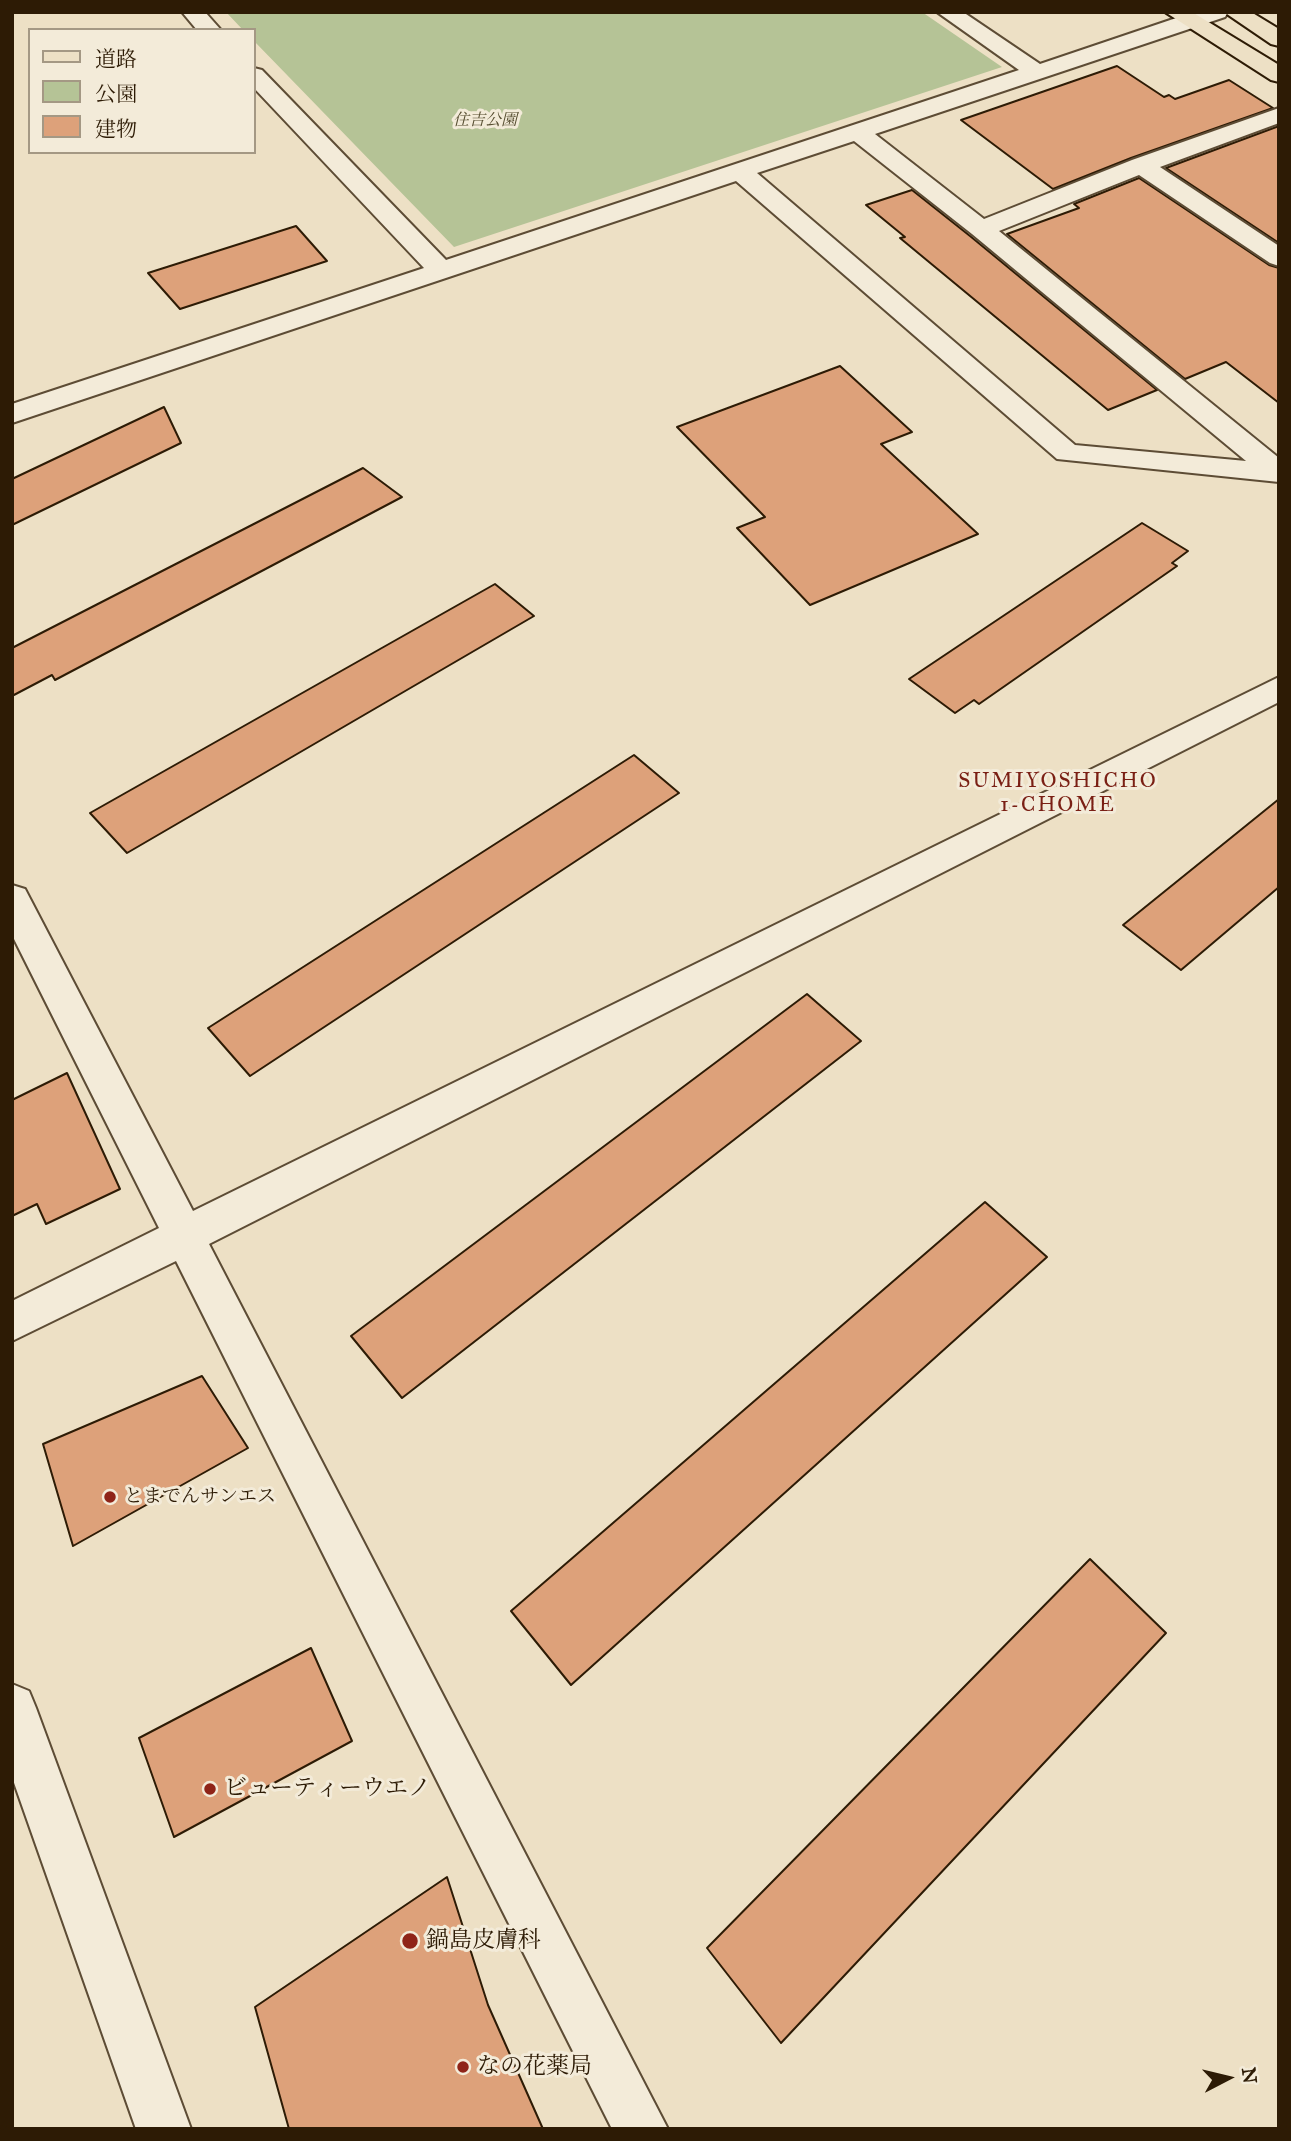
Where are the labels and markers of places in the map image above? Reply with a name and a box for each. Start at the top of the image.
place label: とまでんサンエス [124,1486,276,1508]
marker: とまでんサンエス [102,1489,118,1505]
place label: ビューティーウエノ [224,1775,431,1803]
marker: ビューティーウエノ [202,1781,218,1797]
place label: 鍋島皮膚科 [426,1927,541,1955]
marker: 鍋島皮膚科 [400,1931,420,1951]
place label: なの花薬局 [477,2053,592,2081]
marker: なの花薬局 [455,2059,471,2075]

